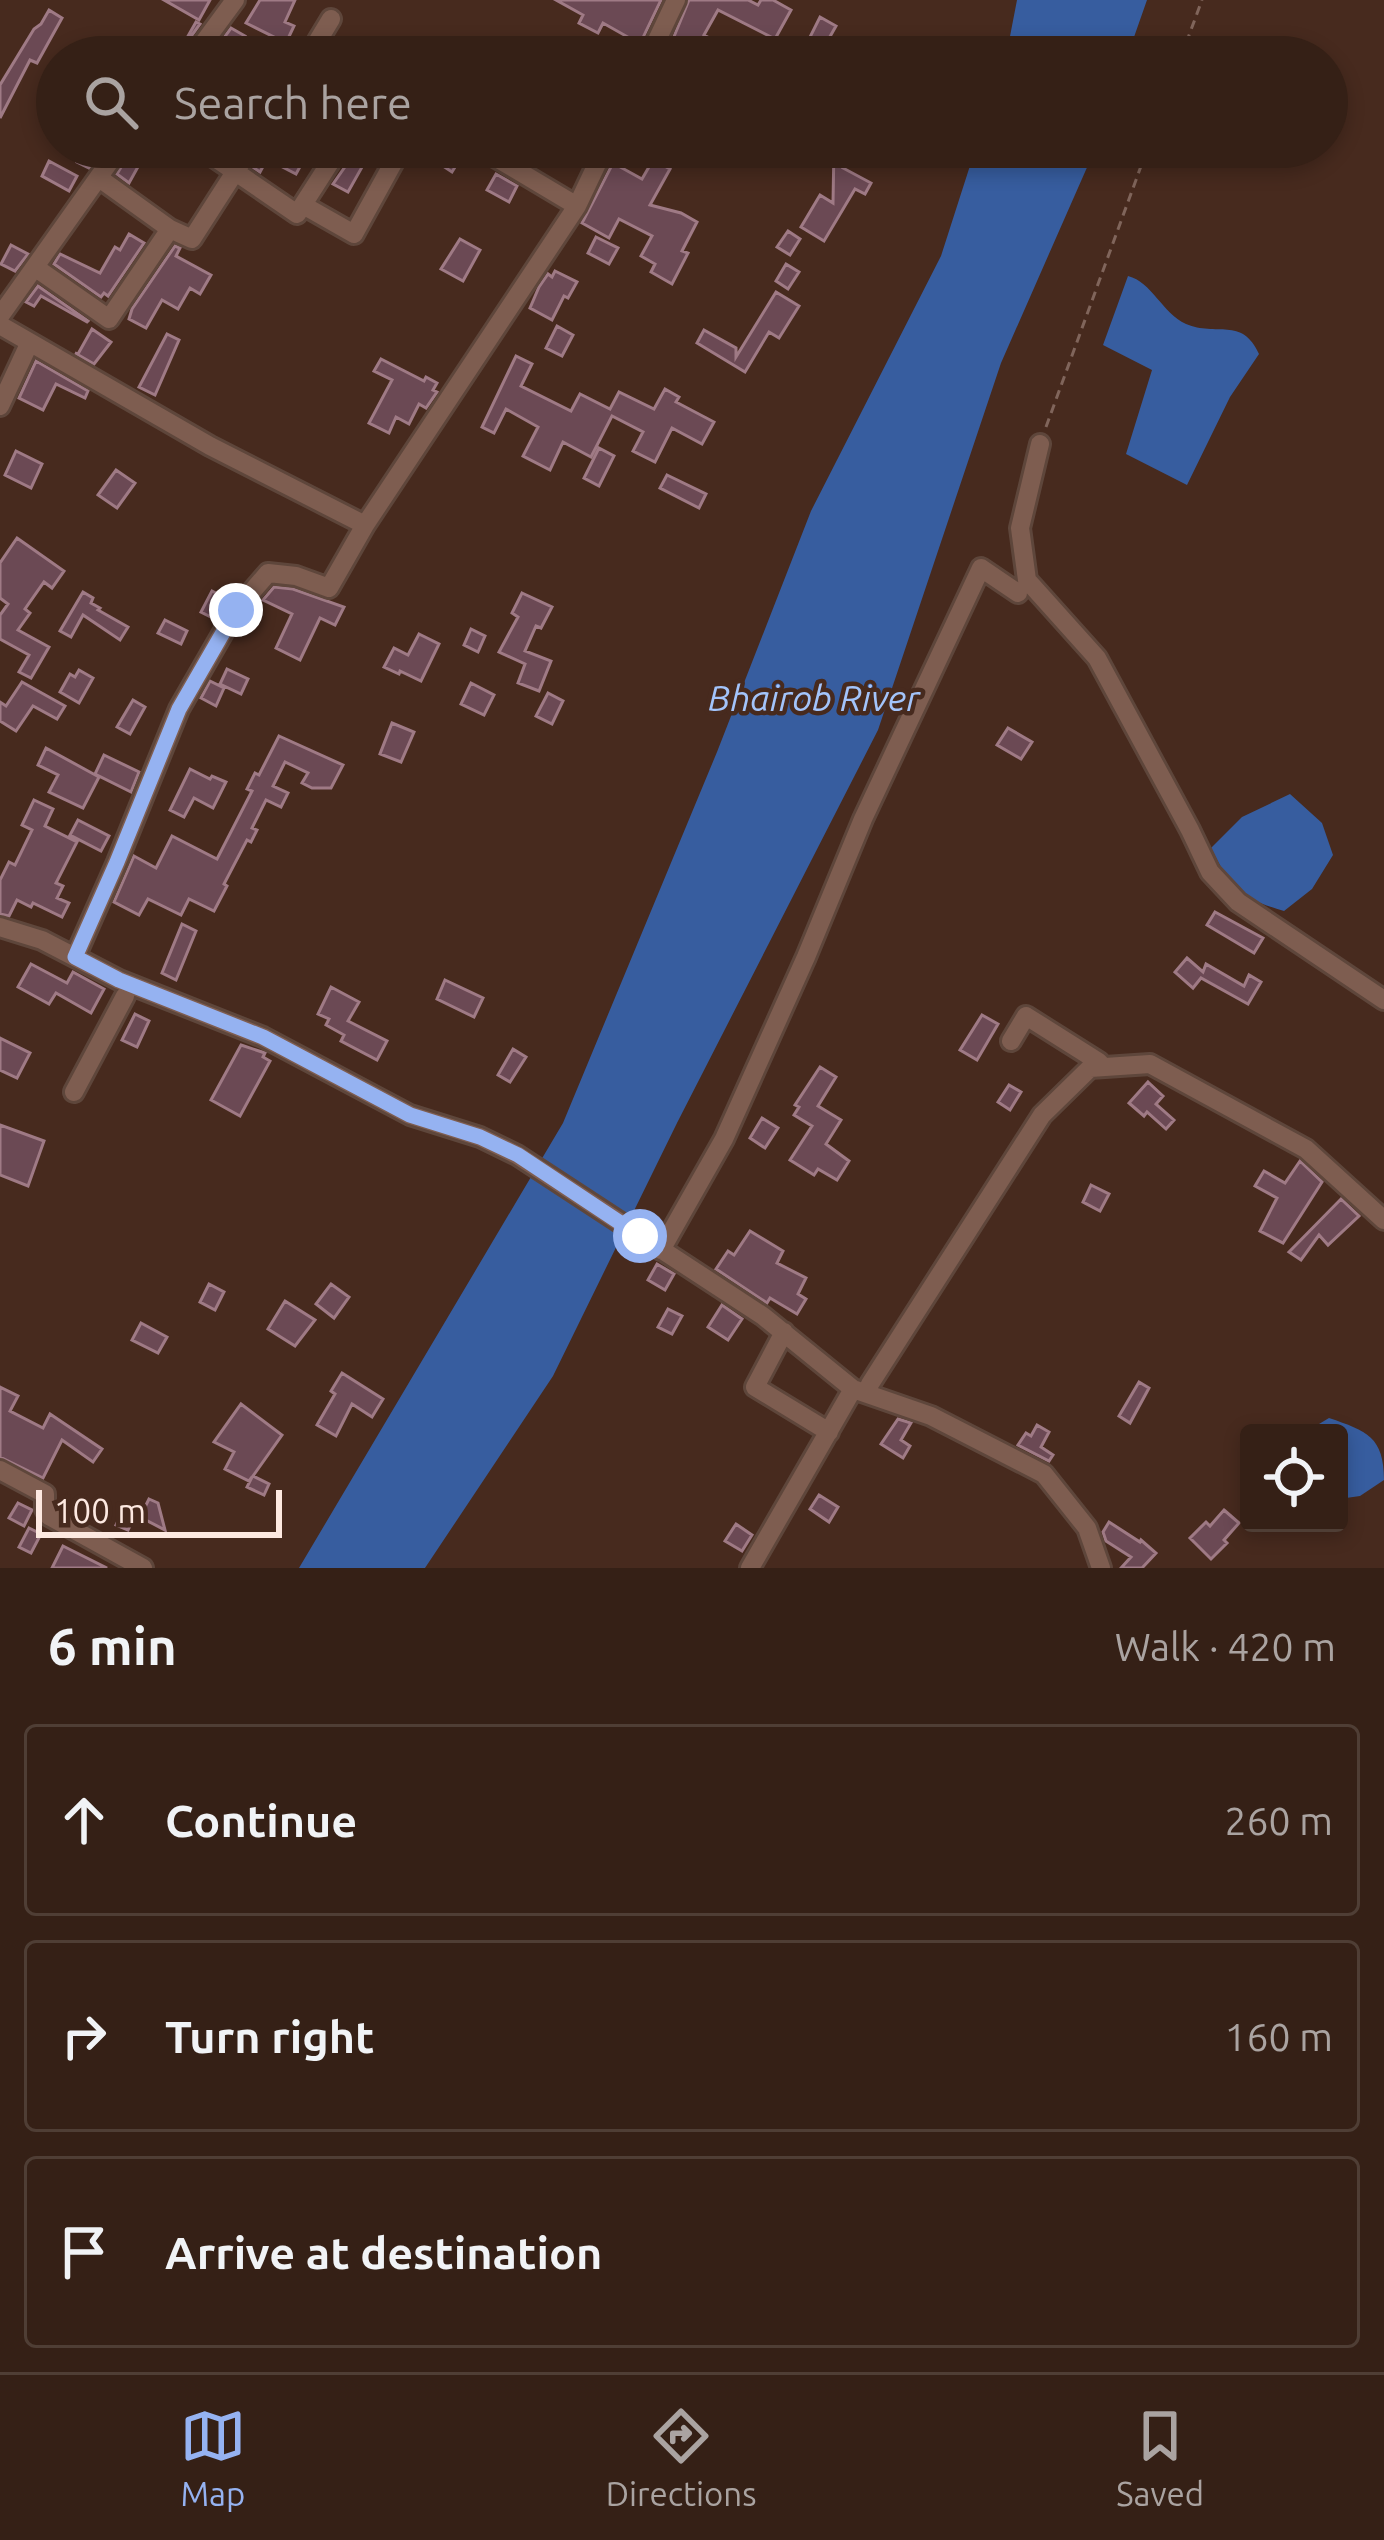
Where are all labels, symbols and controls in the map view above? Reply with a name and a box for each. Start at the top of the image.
search box [36,36,1348,168]
icon: search [78,69,144,135]
text: Search here [174,77,412,128]
route end [209,583,263,637]
water label: Bhairob River [708,677,921,718]
route start [613,1209,667,1263]
map controls [1240,1424,1348,1532]
button: locate [1240,1424,1348,1532]
scale bar [36,1484,282,1537]
text: 100 m [54,1492,146,1529]
text: 6 min [48,1617,177,1675]
text: Walk · 420 m [1115,1625,1336,1668]
icon: ahead [51,1787,117,1853]
text: Continue [165,1795,357,1846]
text: 260 m [1224,1799,1333,1842]
icon: right [51,2003,117,2069]
text: Turn right [165,2011,374,2062]
text: 160 m [1224,2015,1333,2058]
icon: arrive [51,2219,117,2285]
text: Arrive at destination [165,2227,602,2278]
tab: Map [180,2403,246,2512]
tab: Directions [606,2403,756,2512]
tab: Saved [1116,2403,1204,2512]

